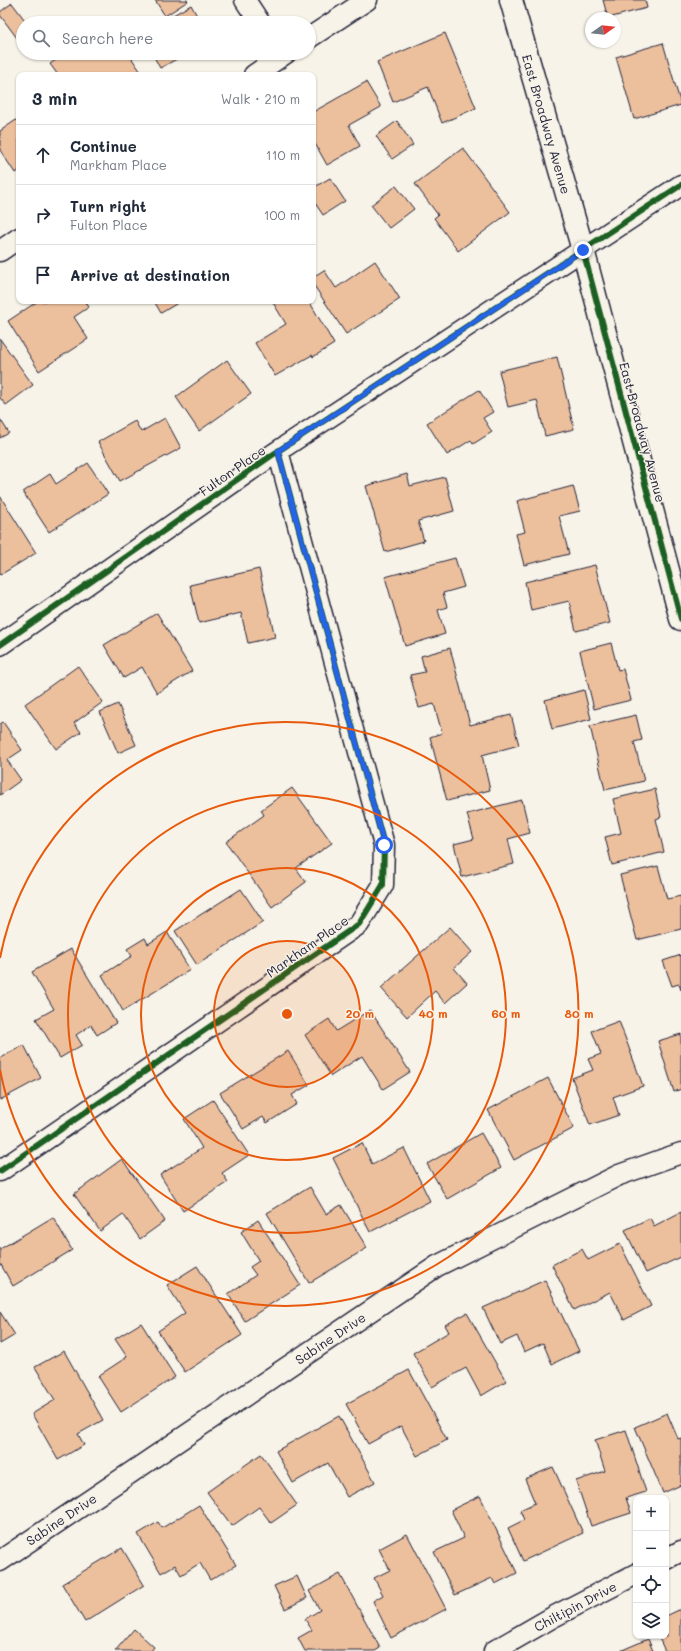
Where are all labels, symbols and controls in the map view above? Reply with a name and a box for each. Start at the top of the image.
north arrow [585,12,621,48]
search box [16,16,316,60]
icon: search [30,27,52,49]
text: Search here [62,28,153,48]
street label: East Broadway Avenue [519,52,575,196]
text: 3 min [32,87,77,109]
text: Walk · 210 m [221,90,300,107]
text: Continue [70,136,137,156]
icon: ahead [32,144,54,166]
text: 110 m [266,146,300,163]
text: Markham Place [70,156,167,173]
text: Turn right [70,196,147,216]
icon: right [32,204,54,226]
text: 100 m [264,206,300,223]
text: Fulton Place [70,216,147,233]
route end [574,241,592,259]
icon: arrive [32,264,54,286]
text: Arrive at destination [70,265,230,285]
street label: East Broadway Avenue [616,360,670,504]
street label: Fulton Place [195,441,269,499]
route start [375,836,393,854]
street label: Markham Place [262,911,352,981]
text: 20 m [346,1005,374,1021]
text: 40 m [418,1005,448,1021]
text: 60 m [492,1005,520,1021]
text: 80 m [564,1005,594,1021]
centre of rings [280,1007,294,1021]
street label: Sabine Drive [291,1308,369,1368]
street label: Sabine Drive [22,1489,100,1549]
map controls [633,1495,669,1639]
button: + [633,1495,669,1531]
button: − [633,1531,669,1567]
button: locate [633,1567,669,1603]
street label: Chiltipin Drive [531,1577,619,1635]
button: layers [633,1603,669,1639]

